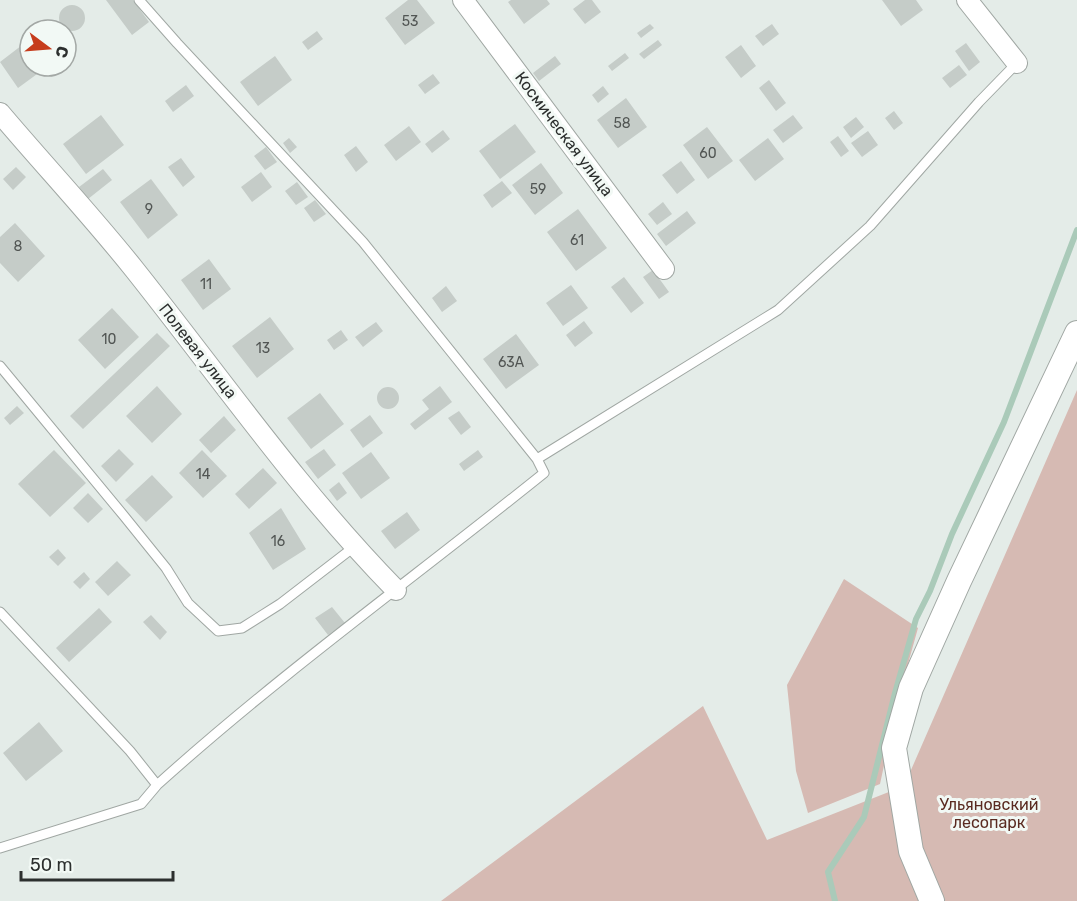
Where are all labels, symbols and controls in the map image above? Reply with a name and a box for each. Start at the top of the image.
house number: 53 [402,13,418,30]
north arrow [18,18,78,78]
text: С [51,44,73,60]
street label: Космическая улица [511,68,617,200]
house number: 58 [613,115,631,132]
house number: 60 [699,145,717,162]
house number: 59 [530,181,546,198]
house number: 9 [145,201,153,218]
house number: 61 [570,232,584,249]
house number: 8 [14,238,23,255]
house number: 11 [200,276,212,293]
street label: Полевая улица [155,300,241,402]
house number: 10 [102,331,117,348]
house number: 13 [256,340,270,357]
house number: 63А [498,354,525,371]
house number: 14 [196,466,211,483]
house number: 16 [271,533,285,550]
park label: Ульяновский лесопарк [940,795,1038,832]
scale bar [21,844,172,882]
text: 50 m [30,854,73,876]

